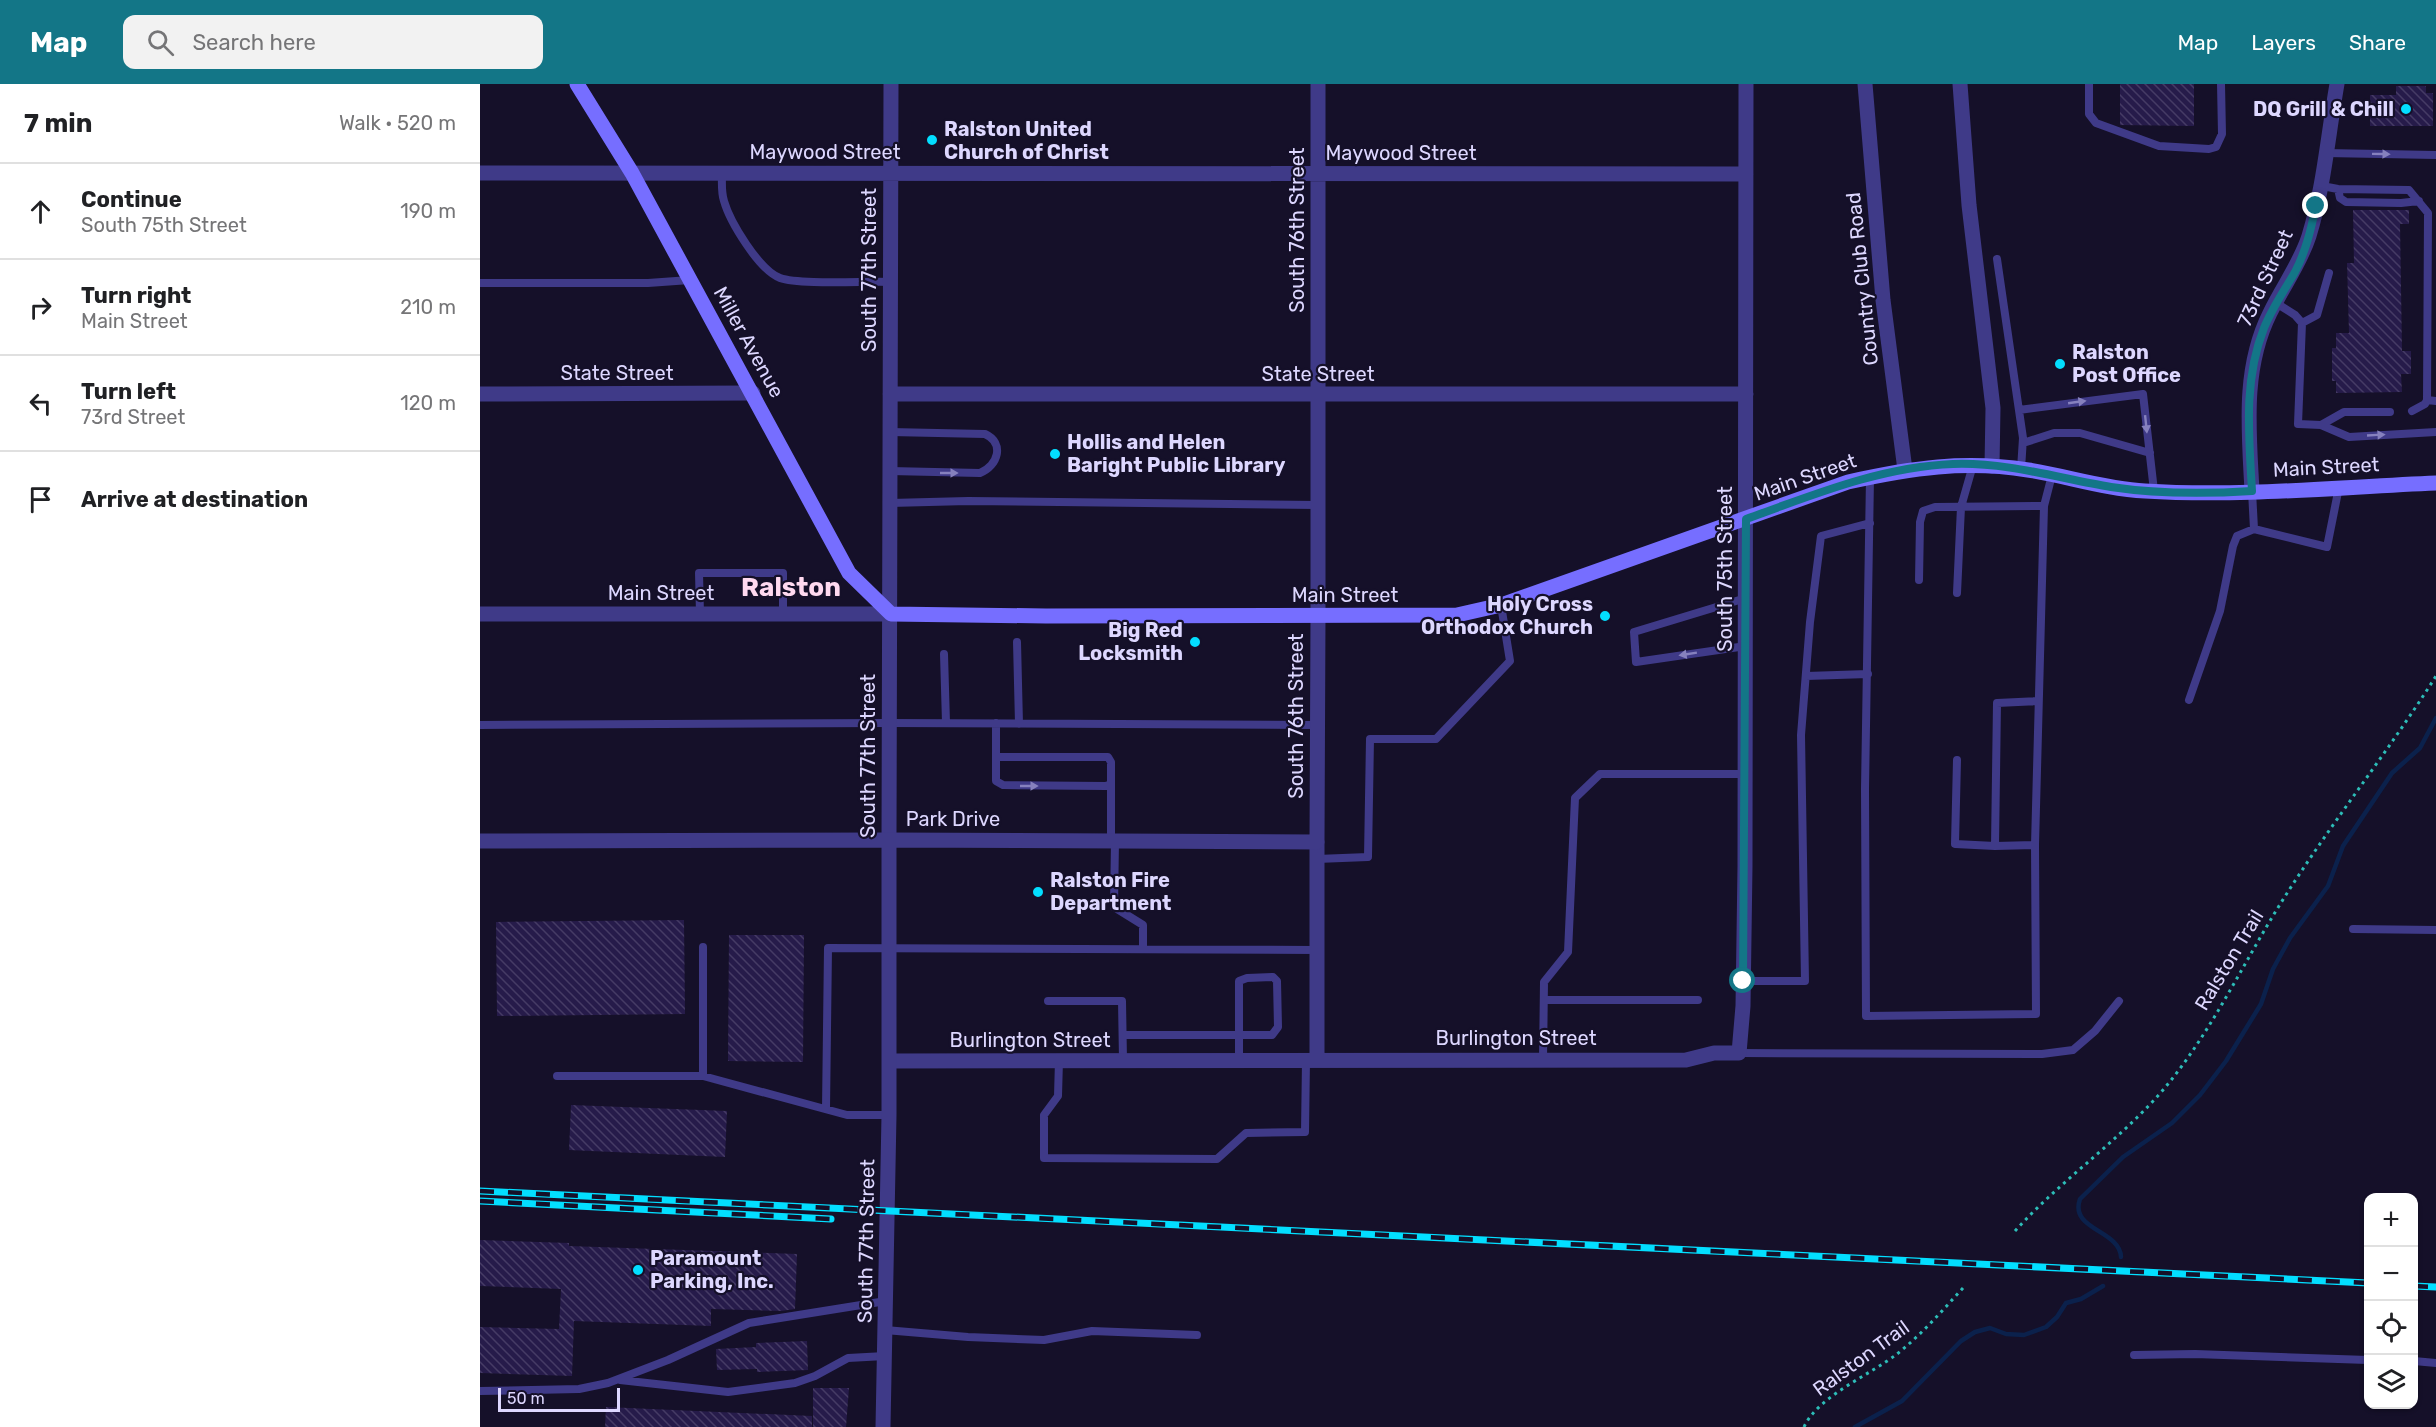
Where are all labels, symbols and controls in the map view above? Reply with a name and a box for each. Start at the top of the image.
search box [123,15,543,69]
text: Map [30,26,87,59]
icon: search [144,26,177,59]
text: Search here [192,29,316,56]
text: Map [2177,30,2218,55]
text: Layers [2251,30,2316,55]
text: Share [2349,30,2406,55]
place label: DQ Grill & Chill [2253,97,2394,121]
marker: DQ Grill & Chill [2399,102,2413,116]
text: 7 min [24,108,92,139]
text: Walk · 520 m [339,111,456,135]
place label: Ralston United Church of Christ [944,117,1109,164]
marker: Ralston United Church of Christ [925,133,939,147]
street label: Maywood Street [749,140,901,164]
street label: Maywood Street [1325,141,1477,165]
street label: South 76th Street [1285,147,1309,313]
one-way arrow [2371,149,2390,158]
text: Continue [81,186,182,213]
street label: South 77th Street [857,188,881,352]
street label: Country Club Road [1841,191,1883,367]
route end [2302,192,2328,218]
icon: ahead [24,195,57,228]
text: 190 m [400,199,456,223]
text: South 75th Street [81,213,247,237]
street label: 73rd Street [2232,226,2298,330]
text: Turn right [81,282,191,309]
street label: Miller Avenue [709,282,789,402]
icon: right [24,291,57,324]
text: 210 m [400,295,456,319]
text: Main Street [81,309,188,333]
place label: Ralston Post Office [2072,340,2181,387]
marker: Ralston Post Office [2053,357,2067,371]
street label: State Street [561,361,674,385]
street label: State Street [1262,362,1375,386]
text: Turn left [81,378,176,405]
icon: left [24,387,57,420]
text: 120 m [400,391,456,415]
one-way arrow [2067,397,2086,406]
text: 73rd Street [81,405,185,429]
one-way arrow [2142,414,2151,433]
place label: Hollis and Helen Baright Public Library [1067,430,1285,477]
one-way arrow [2367,431,2386,440]
marker: Hollis and Helen Baright Public Library [1048,447,1062,461]
street label: Main Street [1751,448,1859,506]
street label: Main Street [2272,452,2380,482]
one-way arrow [939,468,958,477]
icon: arrive [24,483,57,516]
text: Arrive at destination [81,486,308,513]
street label: South 75th Street [1713,486,1737,652]
district label: Ralston [741,572,841,603]
street label: Main Street [608,581,714,605]
street label: Main Street [1292,583,1398,607]
place label: Holy Cross Orthodox Church [1421,592,1593,639]
marker: Holy Cross Orthodox Church [1598,609,1612,623]
place label: Big Red Locksmith [1078,618,1183,665]
street label: South 76th Street [1284,633,1308,799]
marker: Big Red Locksmith [1188,635,1202,649]
one-way arrow [1678,650,1697,659]
street label: South 77th Street [856,674,880,838]
one-way arrow [1019,781,1038,790]
street label: Park Drive [906,807,1000,831]
place label: Ralston Fire Department [1050,868,1171,915]
marker: Ralston Fire Department [1031,885,1045,899]
street label: Ralston Trail [2190,905,2268,1015]
route start [1729,967,1755,993]
street label: Burlington Street [1436,1026,1597,1050]
street label: Burlington Street [950,1028,1111,1052]
street label: South 77th Street [853,1159,879,1323]
map controls [2364,1193,2418,1409]
button: + [2364,1193,2418,1247]
place label: Paramount Parking, Inc. [650,1246,774,1293]
button: − [2364,1247,2418,1301]
marker: Paramount Parking, Inc. [631,1263,645,1277]
button: locate [2364,1301,2418,1355]
street label: Ralston Trail [1808,1315,1914,1401]
button: layers [2364,1355,2418,1409]
scale bar [498,1385,620,1412]
text: 50 m [507,1389,545,1408]

